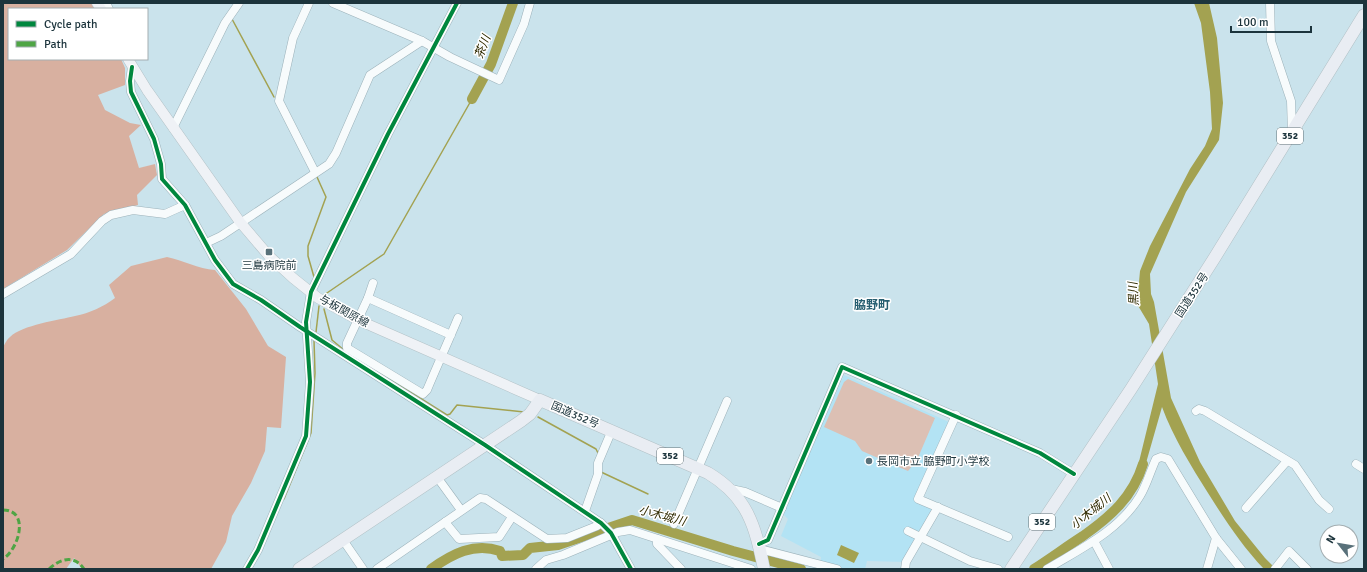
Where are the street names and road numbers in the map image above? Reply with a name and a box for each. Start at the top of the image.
road number: 352 [1277,128,1303,144]
street label: 国道352号 [1173,270,1211,320]
street label: 与板関原線 [317,292,371,330]
street label: 国道352号 [549,399,601,431]
road number: 352 [657,448,683,464]
road number: 352 [1029,514,1055,530]

